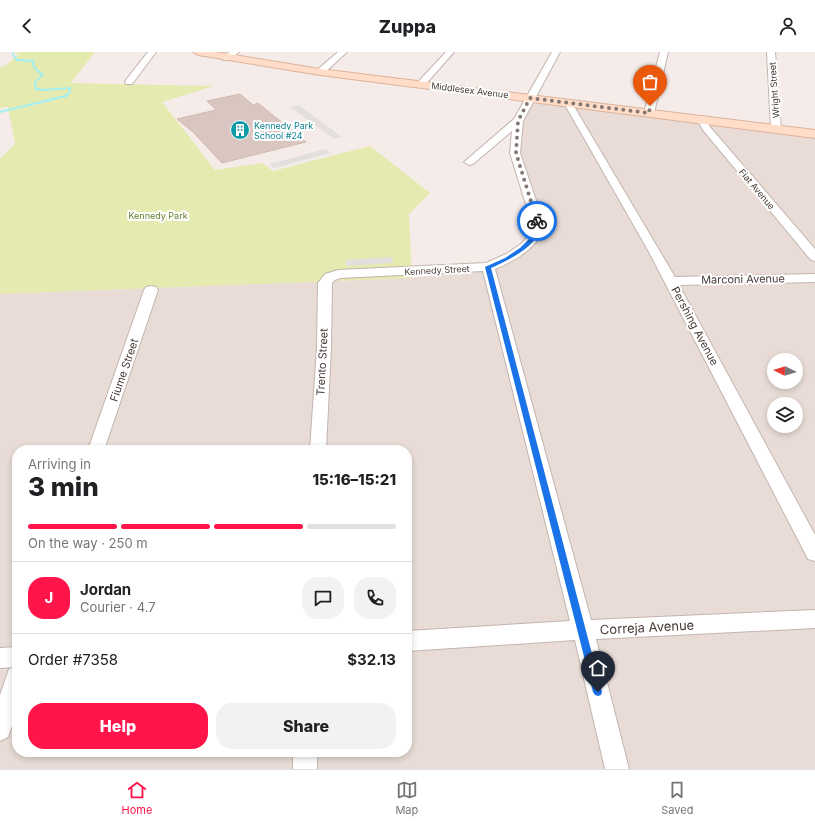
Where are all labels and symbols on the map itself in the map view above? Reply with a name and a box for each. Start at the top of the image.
street label: Wright Street [767,62,781,118]
pin [633,65,667,106]
street label: Middlesex Avenue [431,80,509,100]
building icon: Kennedy Park School #24 [229,119,251,141]
place label: Kennedy Park School #24 [254,120,313,141]
street label: Fiat Avenue [737,166,777,212]
courier [517,201,557,241]
park label: Kennedy Park [128,210,188,221]
street label: Kennedy Street [404,263,470,277]
street label: Marconi Avenue [701,271,785,287]
street label: Pershing Avenue [668,284,722,368]
street label: Trento Street [313,327,331,396]
street label: Fiume Street [107,336,141,403]
north arrow [767,353,803,389]
street label: Correja Avenue [599,617,695,637]
pin [581,651,615,692]

